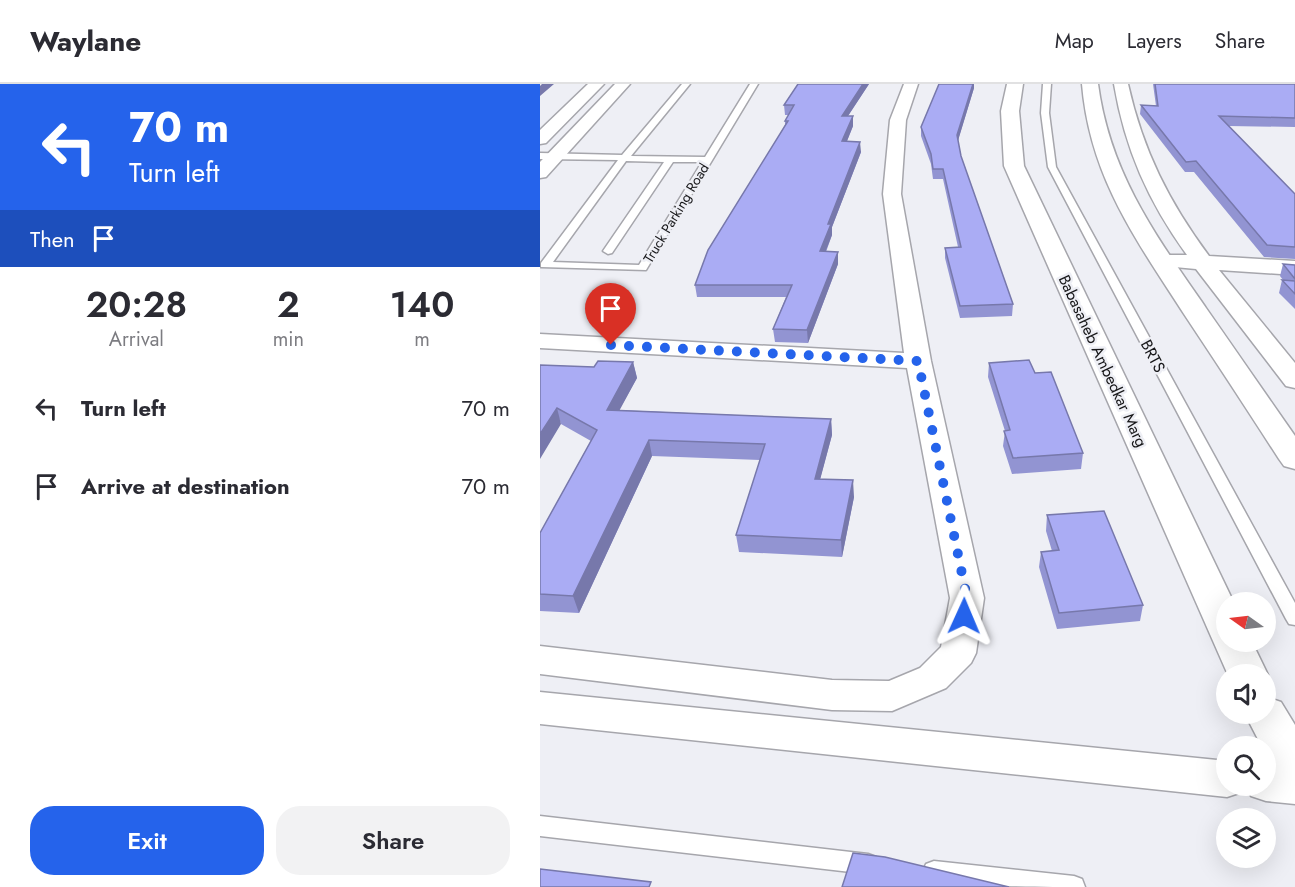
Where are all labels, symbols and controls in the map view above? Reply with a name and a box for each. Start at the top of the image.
text: Waylane [30,21,141,62]
text: Map [1055,26,1094,56]
text: Layers [1127,26,1182,56]
text: Share [1215,26,1265,56]
text: 70 m [129,97,229,158]
icon: left [30,108,108,186]
text: Turn left [129,153,219,192]
street label: Truck Parking Road [638,159,714,267]
icon: arrive [87,222,120,255]
text: Then [30,223,75,255]
street label: Babasaheb Ambedkar Marg [1053,271,1153,451]
text: 20:28 [86,278,187,330]
text: 2 [277,278,300,330]
text: 140 [390,278,454,330]
pin [585,283,636,345]
icon: arrive [594,292,627,325]
text: Arrival [109,325,164,354]
text: min [273,325,304,354]
text: m [414,325,430,354]
street label: BRTS [1135,336,1171,377]
icon: left [30,392,63,425]
text: Turn left [81,392,166,424]
text: 70 m [461,392,510,424]
icon: arrive [30,470,63,503]
text: Arrive at destination [81,470,290,502]
text: 70 m [461,470,510,502]
position arrow [932,584,996,648]
north arrow [1216,592,1276,652]
map controls [1216,592,1276,868]
button: sound [1216,664,1276,724]
button: search [1216,736,1276,796]
button: Exit [30,806,264,875]
button: Share [276,806,510,875]
button: layers [1216,808,1276,868]

